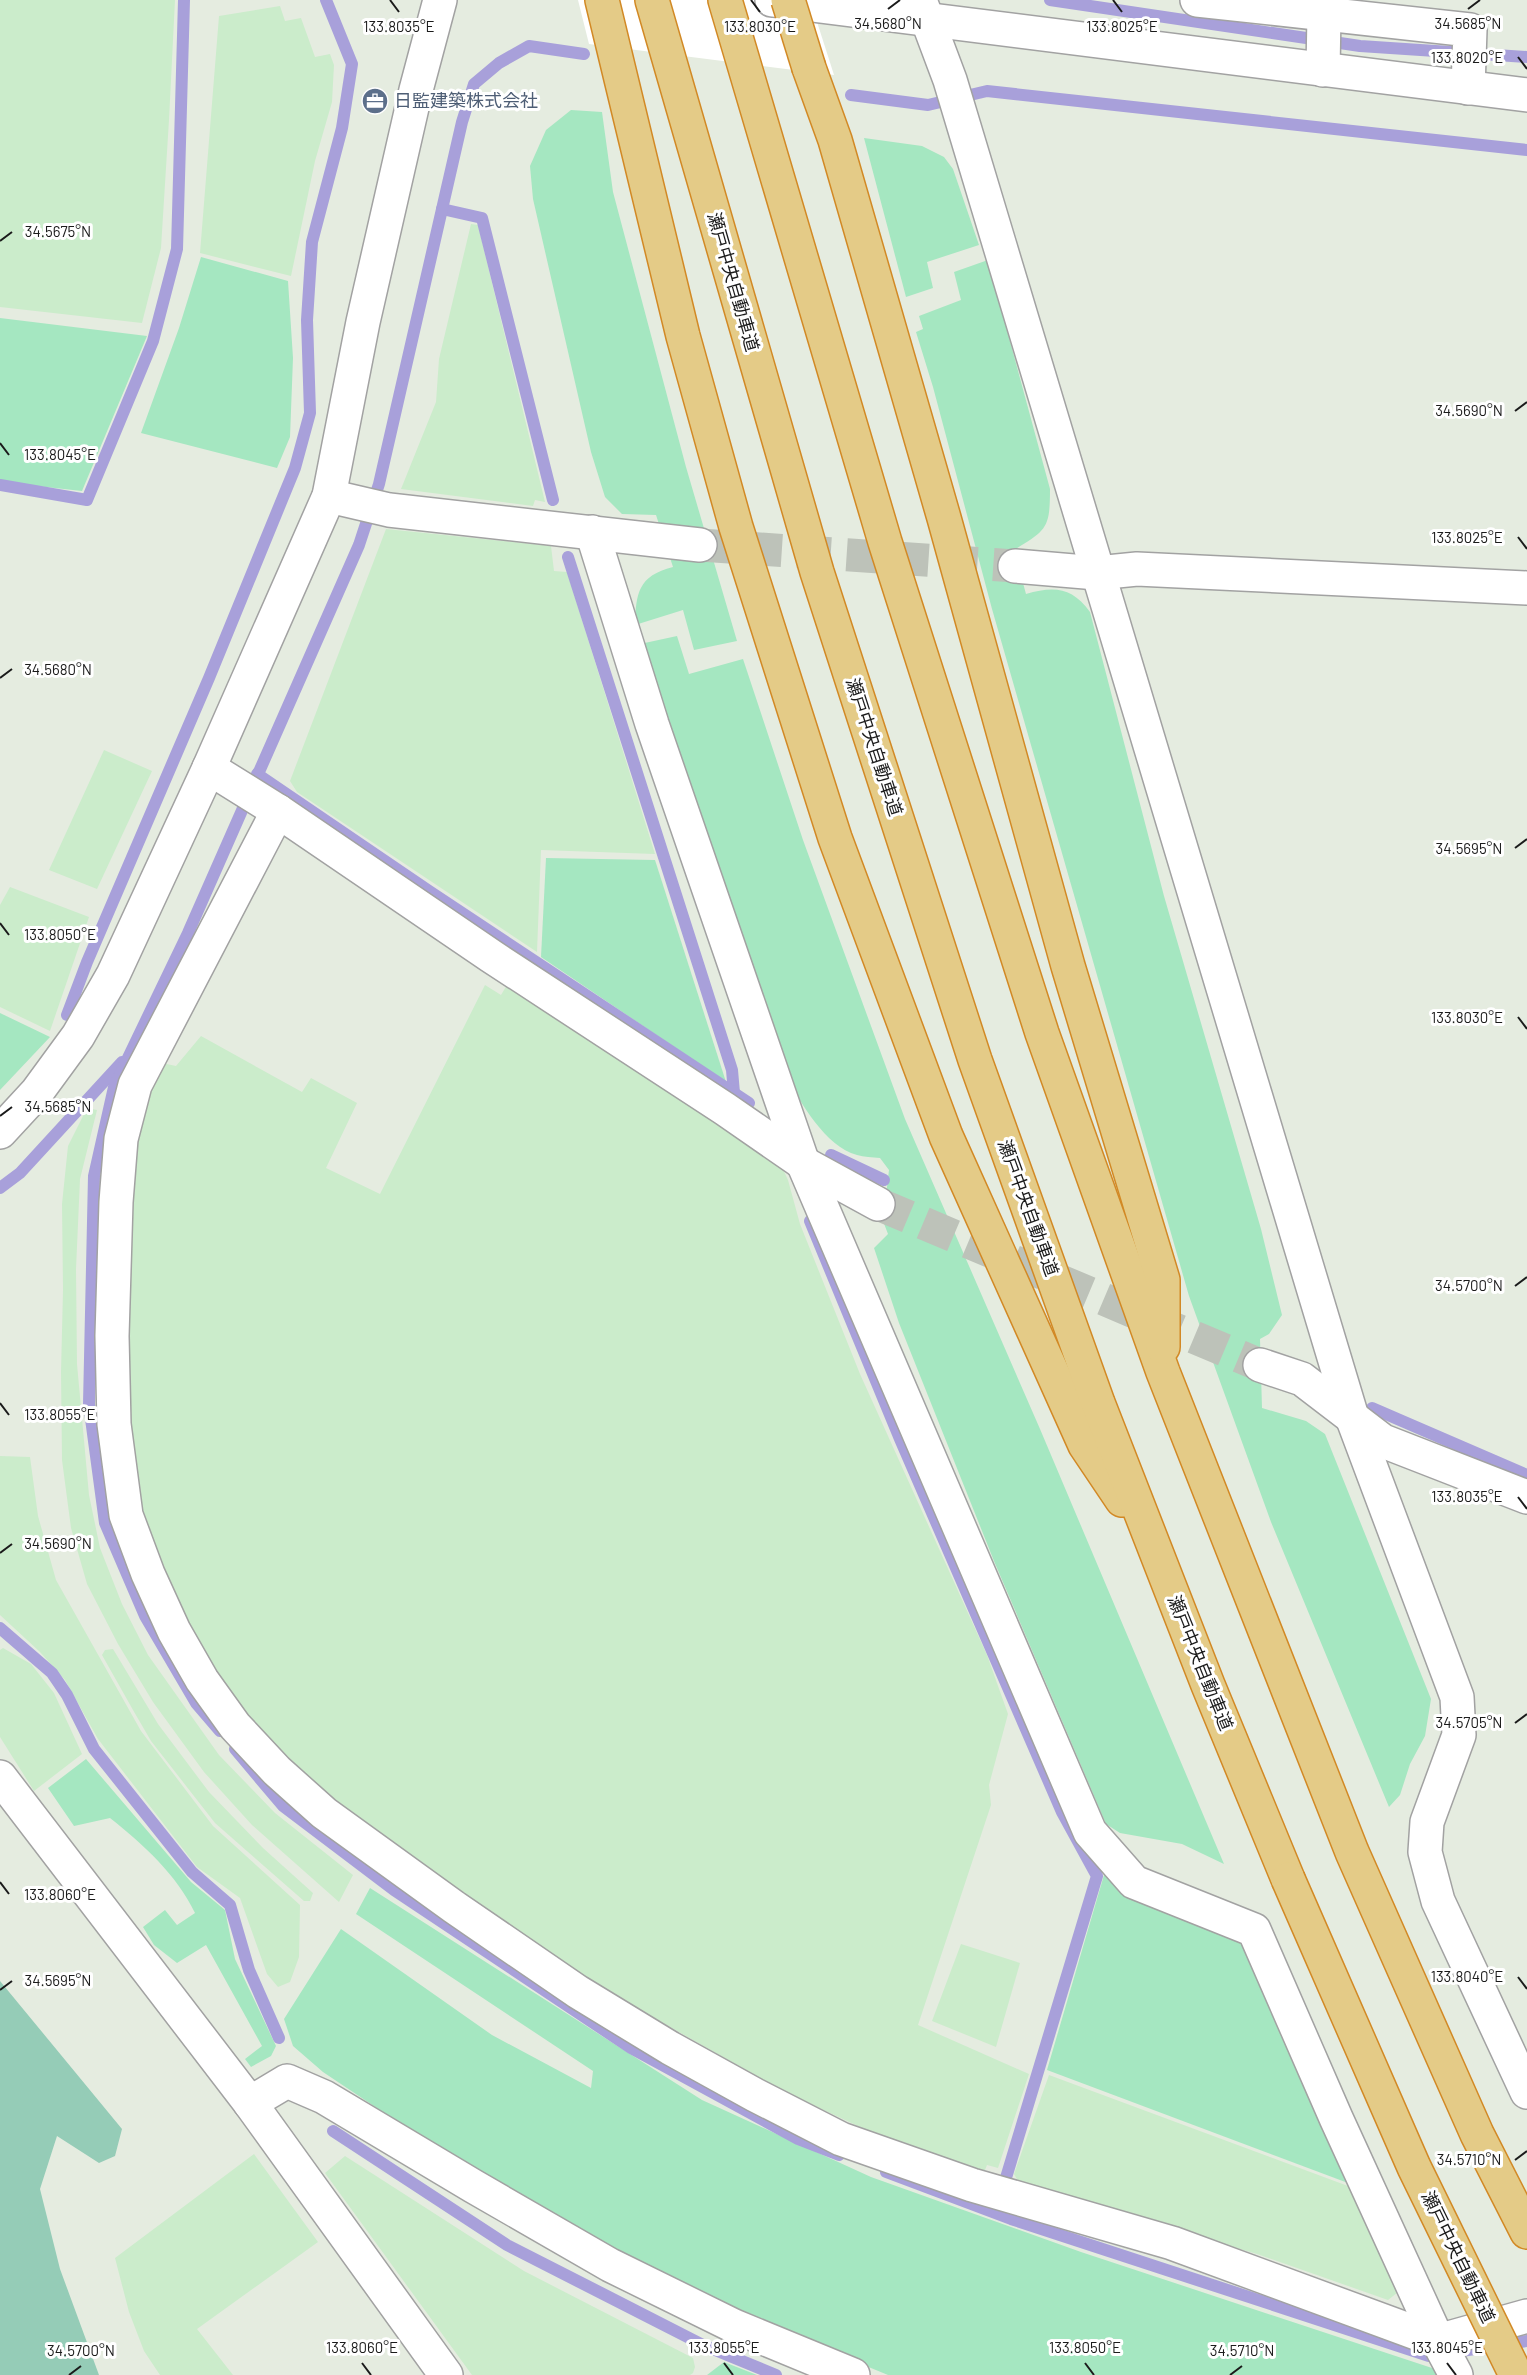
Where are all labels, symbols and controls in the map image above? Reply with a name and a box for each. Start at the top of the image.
text: 34.5680°N [854,14,922,32]
text: 34.5685°N [1435,14,1501,32]
text: 133.8035°E [363,17,435,35]
text: 133.8030°E [724,17,796,35]
text: 133.8025°E [1086,17,1158,35]
text: 133.8020°E [1431,48,1503,66]
office icon: 日監建築株式会社 [360,86,390,116]
place label: 日監建築株式会社 [394,89,538,111]
street label: 瀬戸中央自動車道 [704,209,764,354]
text: 34.5675°N [25,222,91,240]
text: 34.5690°N [1435,401,1503,419]
text: 133.8045°E [24,445,96,463]
text: 133.8025°E [1431,528,1503,546]
text: 34.5680°N [24,660,92,678]
street label: 瀬戸中央自動車道 [842,675,908,819]
text: 34.5695°N [1436,839,1502,857]
text: 133.8050°E [24,925,96,943]
text: 133.8030°E [1431,1008,1503,1026]
text: 34.5685°N [25,1097,91,1115]
street label: 瀬戸中央自動車道 [994,1136,1064,1279]
text: 34.5700°N [1435,1276,1503,1294]
text: 133.8055°E [24,1405,96,1423]
text: 133.8035°E [1431,1487,1503,1505]
text: 34.5690°N [24,1534,92,1552]
street label: 瀬戸中央自動車道 [1164,1592,1238,1734]
text: 34.5705°N [1435,1713,1503,1731]
text: 133.8060°E [24,1885,96,1903]
text: 133.8040°E [1431,1967,1503,1985]
text: 34.5695°N [25,1971,91,1989]
text: 34.5710°N [1437,2150,1501,2168]
street label: 瀬戸中央自動車道 [1417,2187,1500,2326]
text: 133.8060°E [326,2338,398,2356]
text: 133.8055°E [688,2338,760,2356]
text: 133.8050°E [1049,2338,1121,2356]
text: 133.8045°E [1411,2338,1483,2356]
text: 34.5700°N [47,2341,115,2359]
text: 34.5710°N [1210,2341,1274,2359]

